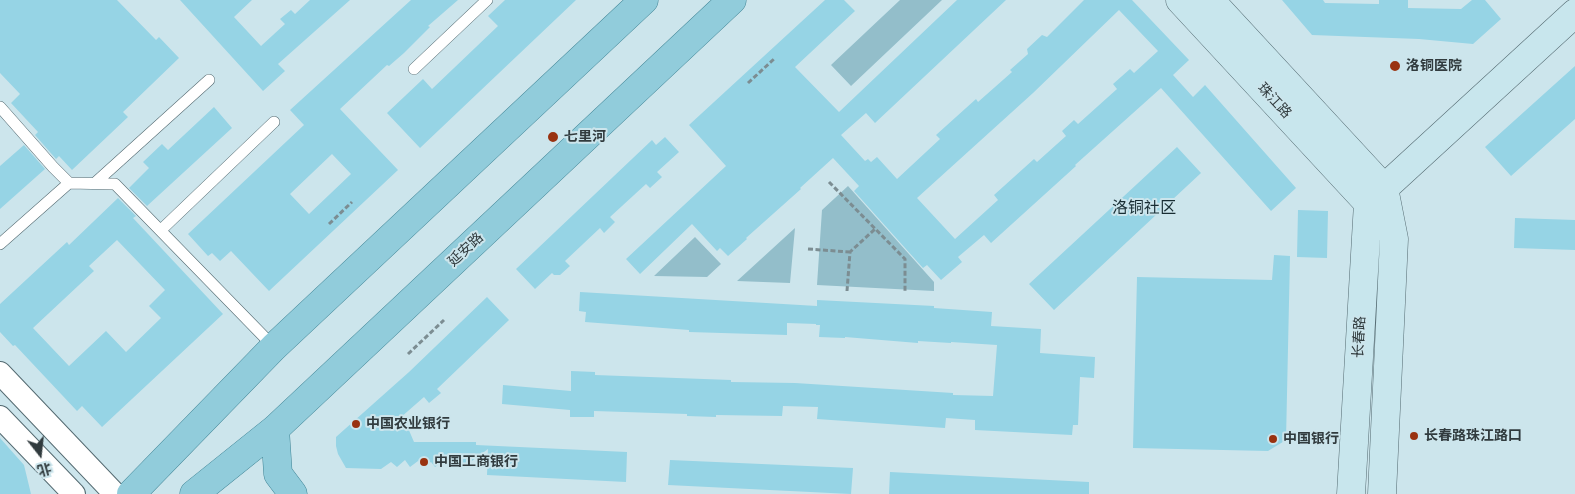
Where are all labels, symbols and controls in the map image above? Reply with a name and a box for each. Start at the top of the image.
place label: 洛铜医院 [1406,58,1462,74]
marker: 洛铜医院 [1388,59,1402,73]
street label: 珠江路 [1254,80,1294,122]
place label: 七里河 [564,129,606,145]
marker: 七里河 [546,130,560,144]
district label: 洛铜社区 [1112,199,1176,219]
street label: 延安路 [445,230,487,270]
street label: 长春路 [1351,316,1369,358]
place label: 中国农业银行 [366,416,450,432]
marker: 中国农业银行 [350,418,362,430]
place label: 长春路珠江路口 [1424,428,1522,444]
north arrow [15,429,65,479]
marker: 长春路珠江路口 [1408,430,1420,442]
place label: 中国银行 [1283,431,1339,447]
marker: 中国银行 [1267,433,1279,445]
place label: 中国工商银行 [434,454,518,470]
marker: 中国工商银行 [418,456,430,468]
text: 北 [35,459,53,479]

